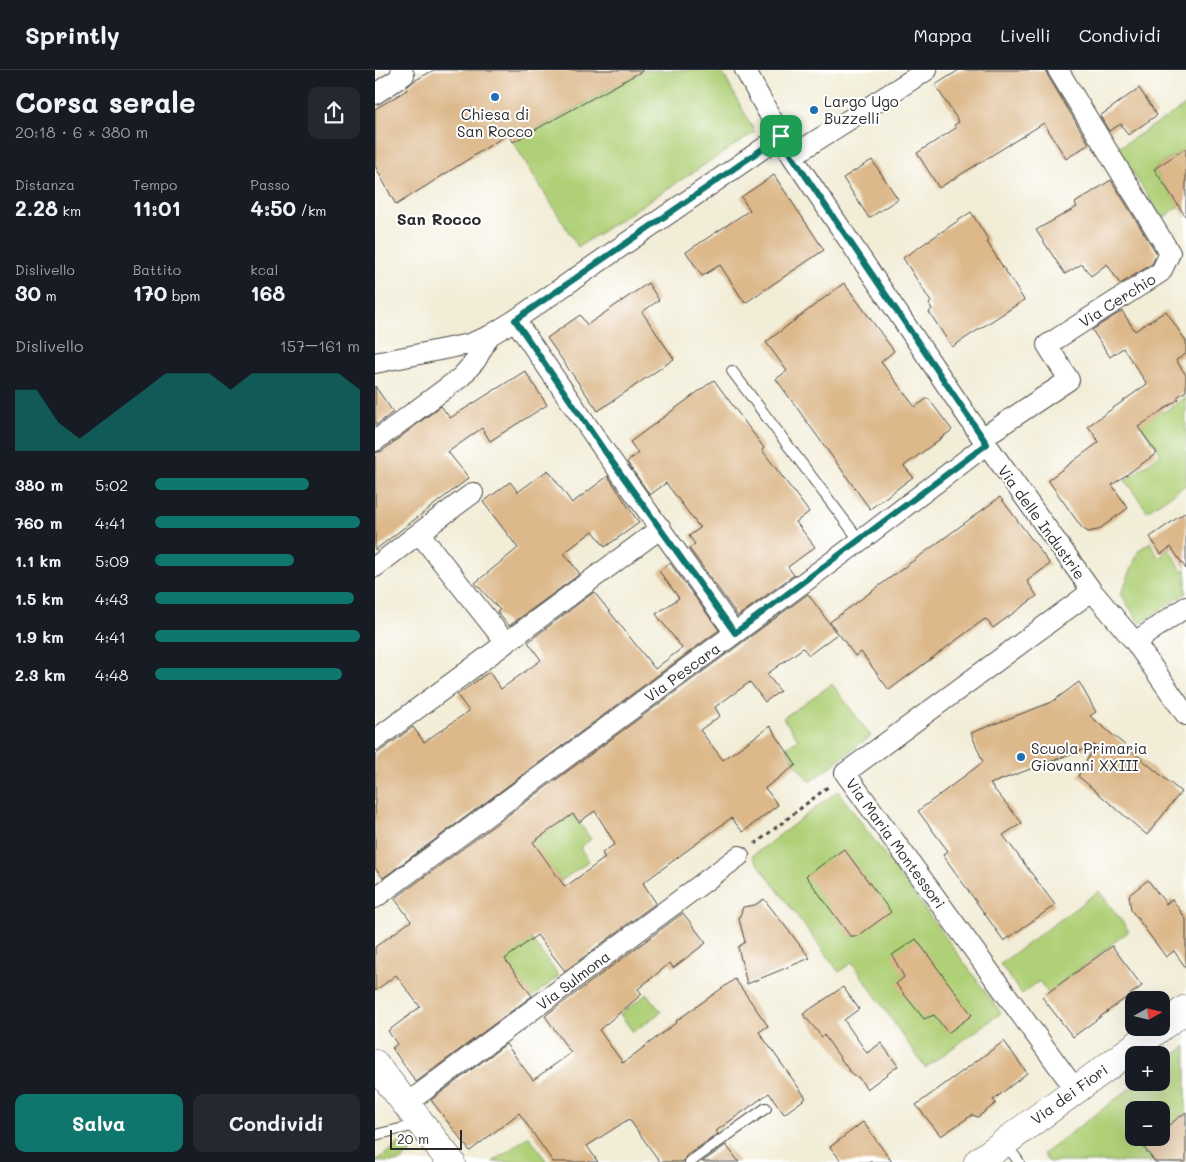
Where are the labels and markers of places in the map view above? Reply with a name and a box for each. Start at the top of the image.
marker: Chiesa di San Rocco [489,91,501,103]
place label: Largo Ugo Buzzelli [824,91,899,128]
place label: Chiesa di San Rocco [457,104,533,141]
marker: Largo Ugo Buzzelli [808,104,820,116]
pin [760,115,802,157]
place label: Scuola Primaria Giovanni XXIII [1031,738,1147,775]
marker: Scuola Primaria Giovanni XXIII [1015,751,1027,763]

